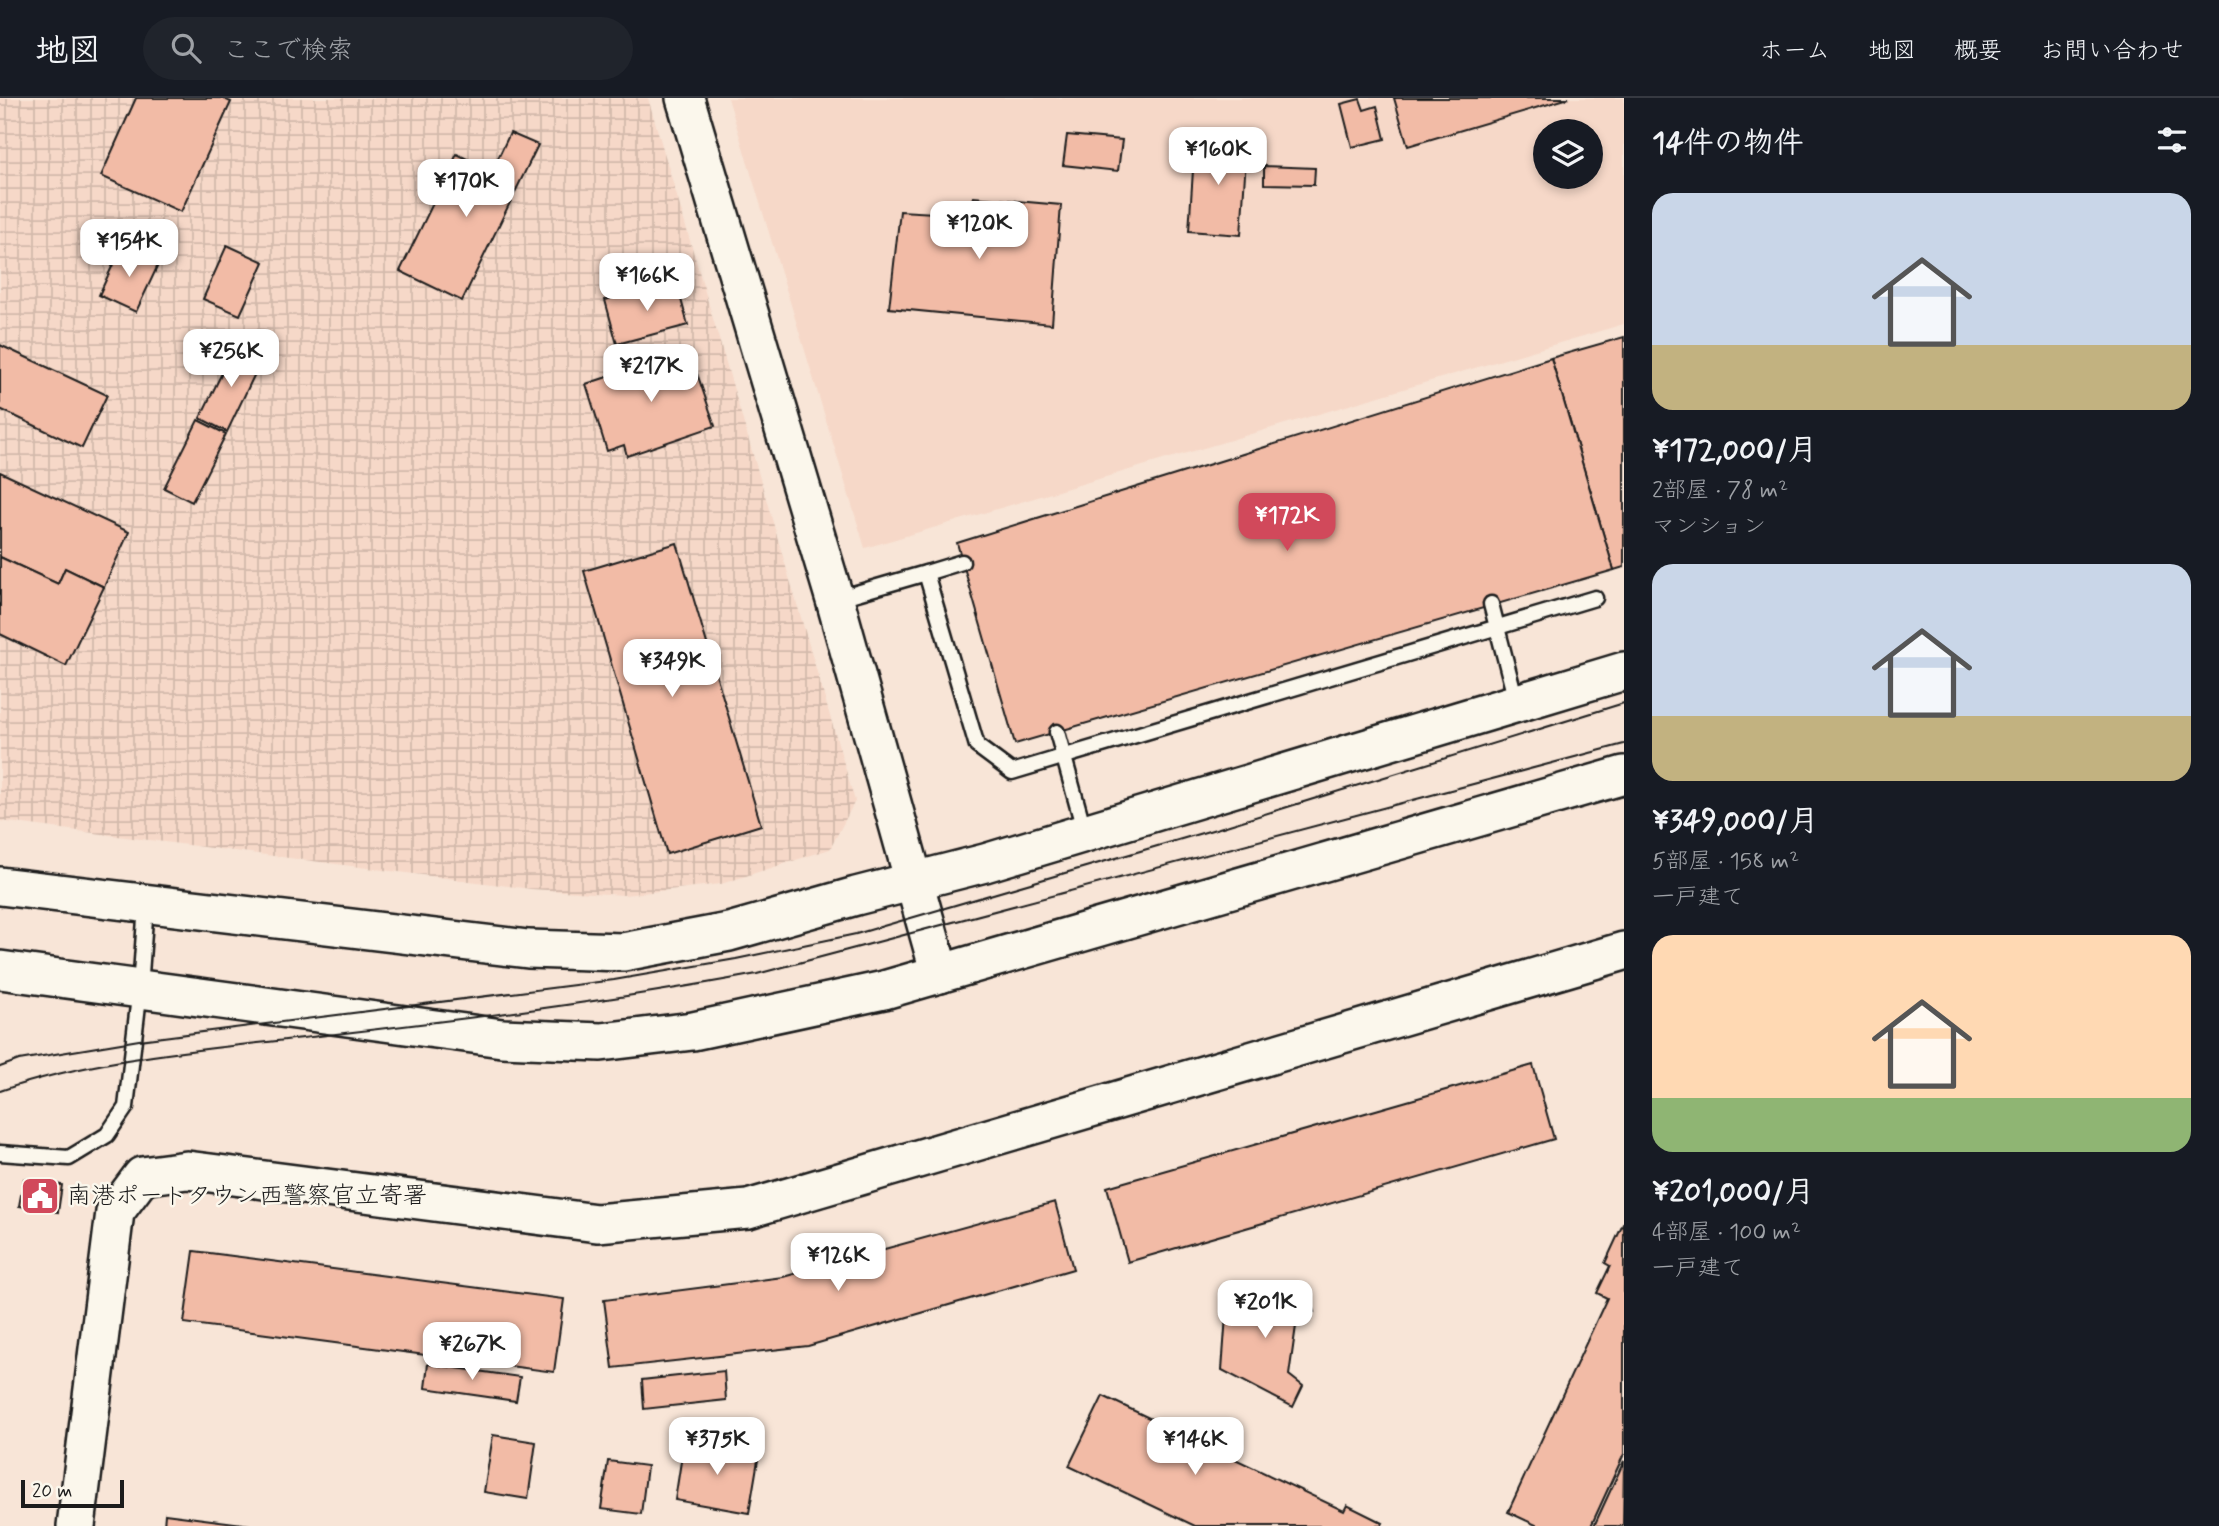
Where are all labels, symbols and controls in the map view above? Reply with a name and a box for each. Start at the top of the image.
search box [143,17,633,80]
icon: search [167,29,205,67]
text: 地図 [35,30,101,74]
text: ここで検索 [223,34,353,68]
text: ホーム [1759,36,1830,67]
text: 地図 [1868,36,1916,67]
text: 概要 [1954,36,2002,67]
text: お問い合わせ [2040,36,2184,67]
map controls [1533,119,1603,189]
button: layers [1533,119,1603,189]
icon: filters [2153,121,2191,159]
text: 14件の物件 [1652,124,1804,163]
pin: ¥160K [1169,127,1267,187]
text: ¥160K [1185,135,1251,165]
pin: ¥170K [417,159,515,219]
text: ¥170K [433,167,499,197]
pin: ¥120K [930,202,1028,261]
text: ¥120K [946,209,1012,239]
pin: ¥154K [80,220,178,279]
text: ¥154K [96,227,162,257]
icon: home [1859,239,1985,365]
pin: ¥166K [598,254,696,313]
text: ¥166K [615,261,679,291]
pin: ¥256K [182,330,280,389]
text: ¥256K [199,337,263,367]
pin: ¥217K [602,344,700,404]
text: ¥217K [619,352,683,382]
text: ¥172,000/月 [1652,431,1817,470]
text: 2部屋 · 78 m² [1652,476,1788,506]
pin: ¥172K [1238,494,1336,553]
text: ¥172K [1254,501,1320,531]
text: マンション [1652,512,1766,542]
icon: home [1859,610,1985,736]
pin: ¥349K [623,640,721,699]
text: ¥349K [639,647,705,677]
text: ¥349,000/月 [1652,802,1818,841]
text: 5部屋 · 158 m² [1652,847,1799,877]
text: 一戸建て [1652,883,1744,913]
icon: home [1859,981,1985,1107]
text: ¥201,000/月 [1652,1173,1814,1212]
public building icon: 南港ポートタウン西警察官立寄署 [19,1175,61,1217]
place label: 南港ポートタウン西警察官立寄署 [67,1181,427,1212]
text: 4部屋 · 100 m² [1652,1218,1801,1248]
pin: ¥126K [789,1234,887,1293]
text: ¥126K [807,1241,869,1271]
text: 一戸建て [1652,1254,1744,1284]
pin: ¥201K [1216,1280,1314,1340]
text: ¥201K [1234,1288,1296,1318]
pin: ¥267K [423,1322,521,1382]
text: ¥267K [439,1330,505,1360]
pin: ¥375K [668,1418,766,1477]
pin: ¥146K [1146,1418,1244,1477]
text: ¥375K [685,1425,749,1455]
text: ¥146K [1163,1425,1227,1455]
scale bar [21,1477,124,1509]
text: 20 m [32,1479,72,1504]

